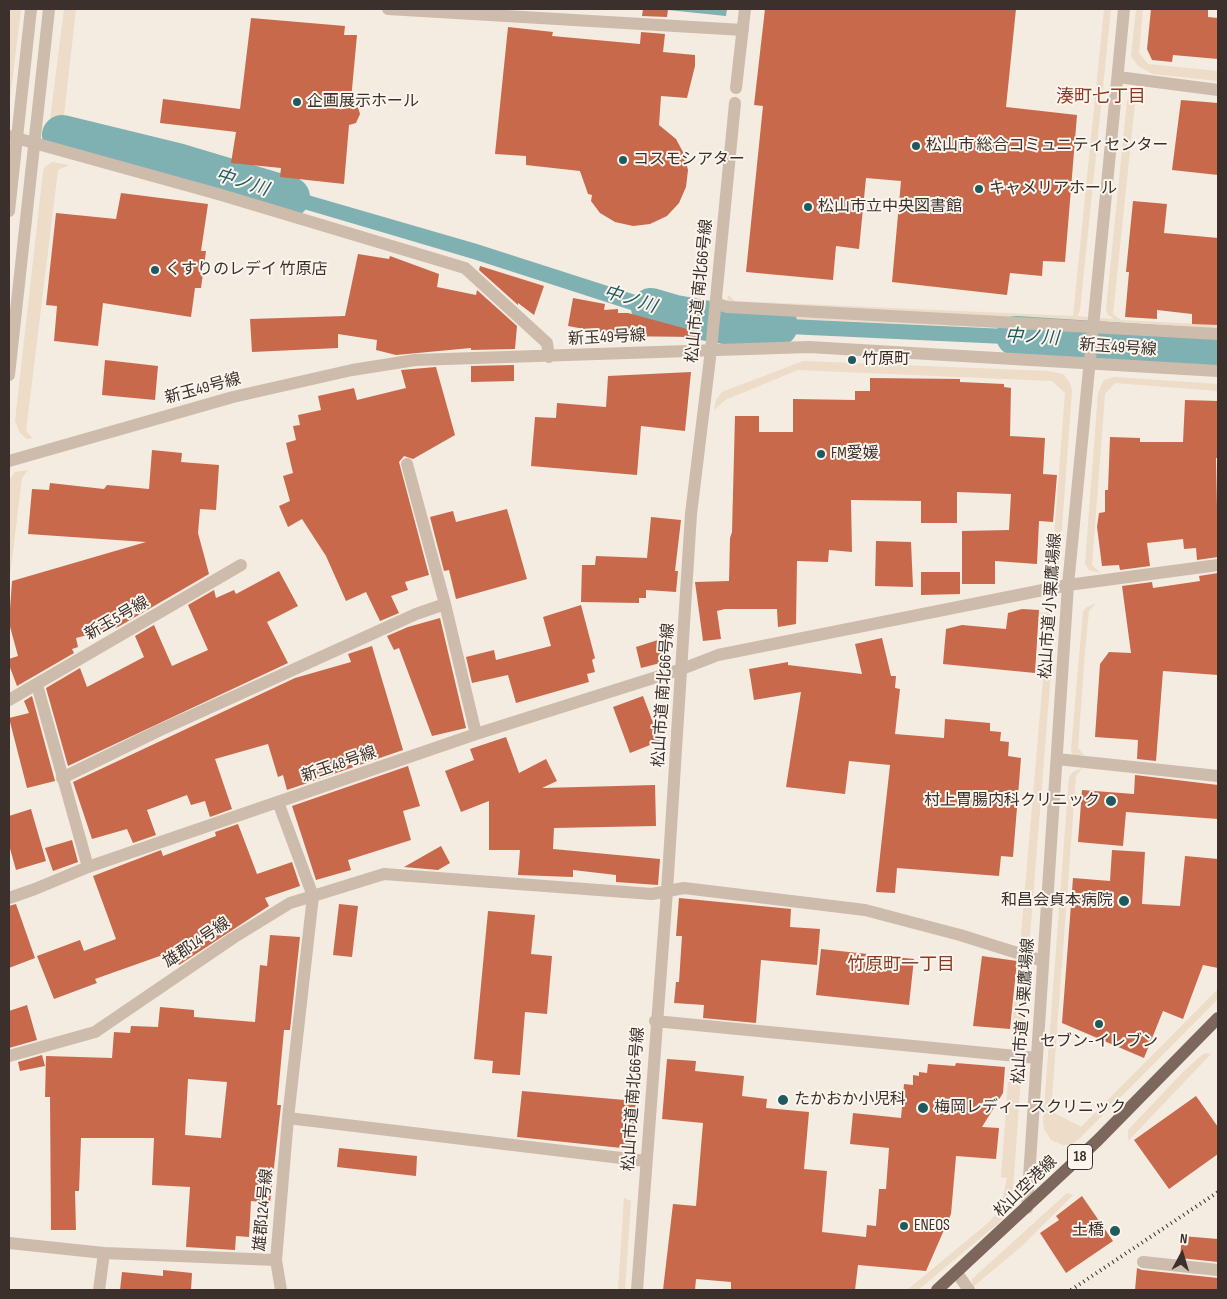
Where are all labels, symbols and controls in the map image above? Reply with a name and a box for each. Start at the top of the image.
district label: 湊町七丁目 [1056,86,1146,108]
place label: 企画展示ホール [307,92,419,112]
marker: 企画展示ホール [291,96,303,108]
place label: 松山市 総合コミュニティセンター [926,136,1169,156]
marker: 松山市 総合コミュニティセンター [910,140,922,152]
place label: コスモシアター [633,150,745,170]
marker: コスモシアター [617,154,629,166]
water label: 中ノ川 [213,165,271,201]
place label: キャメリアホール [989,179,1117,199]
marker: キャメリアホール [973,183,985,195]
place label: 松山市立中央図書館 [818,197,962,217]
marker: 松山市立中央図書館 [802,201,814,213]
street label: 松山市道 南北66号線 [683,218,717,364]
place label: くすりのレデイ 竹原店 [165,260,328,280]
marker: くすりのレデイ 竹原店 [149,264,161,276]
water label: 中ノ川 [601,282,659,318]
street label: 新玉49号線 [568,326,646,350]
water label: 中ノ川 [1004,326,1060,350]
street label: 新玉49号線 [1079,336,1157,360]
place label: 竹原町 [862,350,910,370]
marker: 竹原町 [846,354,858,366]
street label: 新玉49号線 [163,370,243,408]
place label: FM愛媛 [831,444,879,464]
marker: FM愛媛 [815,448,827,460]
street label: 松山市道 小栗鷹場線 [1036,532,1066,680]
street label: 新玉5号線 [82,593,152,645]
street label: 松山市道 南北66号線 [649,622,679,768]
street label: 新玉48号線 [299,743,379,787]
place label: 村上胃腸内科クリニック [924,791,1100,811]
marker: 村上胃腸内科クリニック [1104,794,1118,808]
place label: 和昌会貞本病院 [1001,891,1113,911]
marker: 和昌会貞本病院 [1117,894,1131,908]
street label: 雄郡14号線 [160,914,234,972]
street label: 松山市道 小栗鷹場線 [1009,937,1039,1085]
district label: 竹原町一丁目 [847,954,955,976]
marker: セブン-イレブン [1093,1018,1105,1030]
street label: 松山市道 南北66号線 [619,1026,649,1172]
place label: セブン-イレブン [1040,1032,1158,1052]
place label: たかおか小児科 [794,1090,906,1110]
marker: たかおか小児科 [776,1093,790,1107]
place label: 梅岡レディースクリニック [934,1098,1126,1118]
marker: 梅岡レディースクリニック [916,1101,930,1115]
road number: 18 [1068,1144,1092,1170]
street label: 松山空港線 [991,1152,1061,1222]
street label: 雄郡124号線 [251,1168,277,1252]
place label: ENEOS [914,1216,950,1236]
marker: ENEOS [898,1220,910,1232]
place label: 土橋 [1072,1221,1104,1241]
marker: 土橋 [1108,1224,1122,1238]
north arrow [1157,1229,1207,1279]
text: N [1179,1230,1188,1247]

